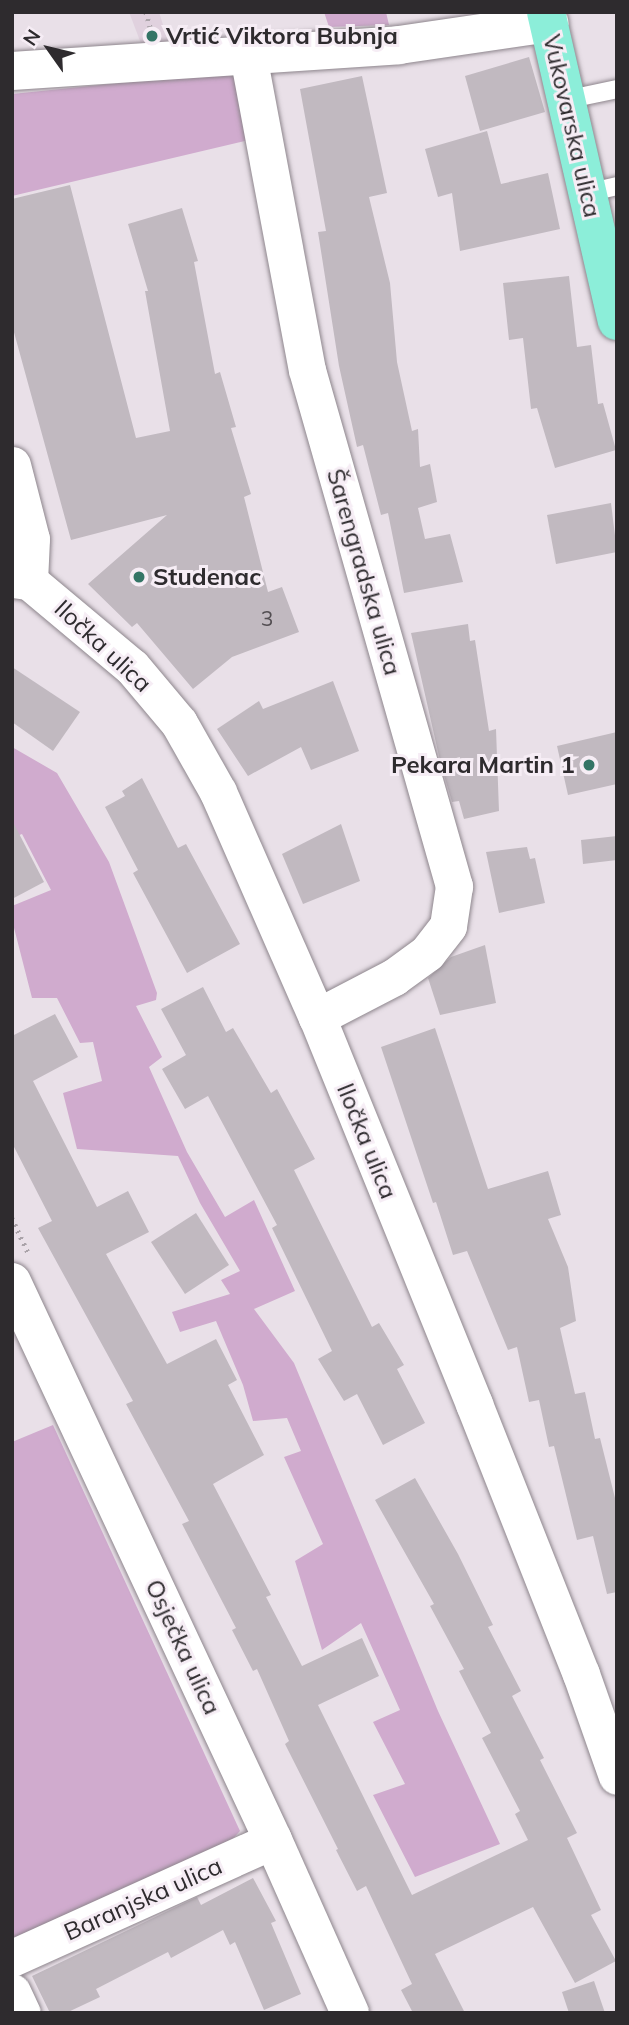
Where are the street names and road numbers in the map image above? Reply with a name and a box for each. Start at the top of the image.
street label: Vukovarska ulica [537,32,607,220]
street label: Šarengradska ulica [321,466,407,678]
street label: Iločka ulica [49,594,157,698]
street label: Iločka ulica [331,1079,403,1203]
street label: Osječka ulica [139,1575,227,1719]
street label: Baranjska ulica [60,1851,226,1947]

